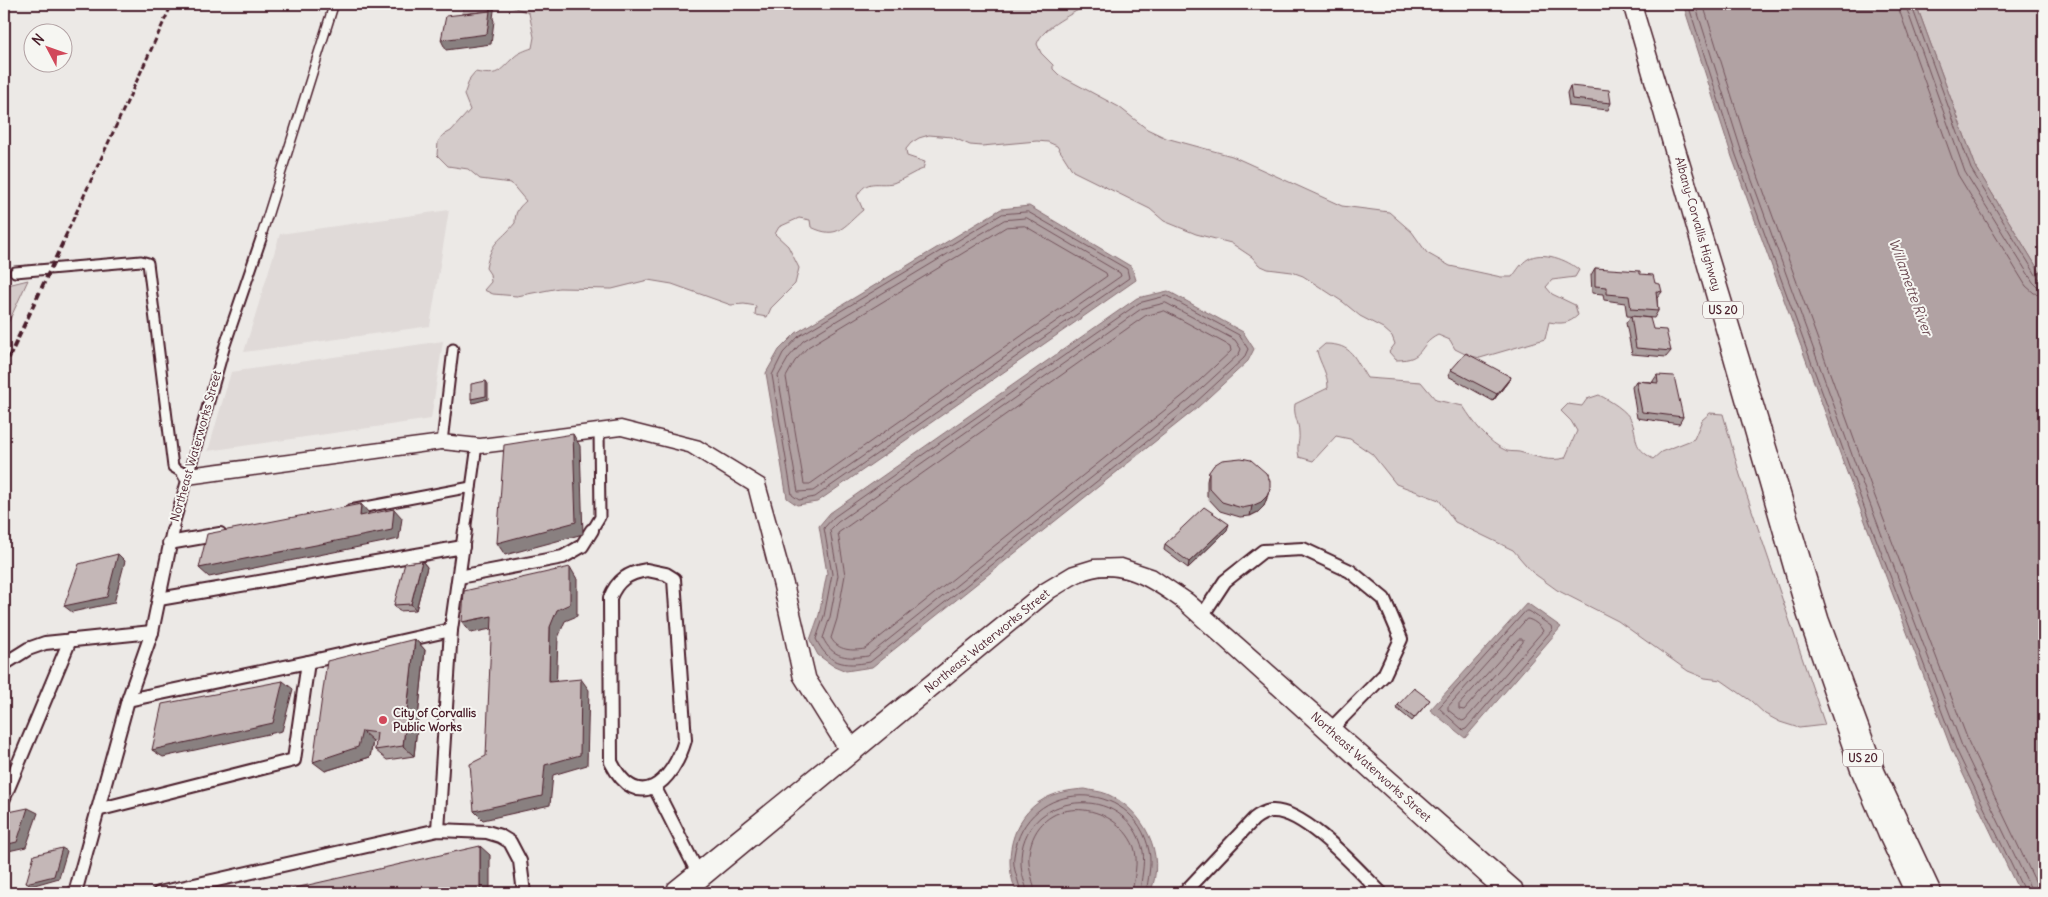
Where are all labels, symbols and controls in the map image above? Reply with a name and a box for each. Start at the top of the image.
north arrow [22,22,72,72]
text: N [28,30,48,49]
street label: Albany-Corvallis Highway [1672,155,1725,293]
water label: Willamette River [1885,236,1938,340]
road number: US 20 [1703,302,1743,318]
street label: Northeast Waterworks Street [167,369,224,523]
street label: Northeast Waterworks Street [921,585,1052,696]
place label: City of Corvallis Public Works [393,705,477,734]
street label: Northeast Waterworks Street [1308,709,1435,825]
marker: City of Corvallis Public Works [377,714,389,726]
road number: US 20 [1843,750,1883,766]

